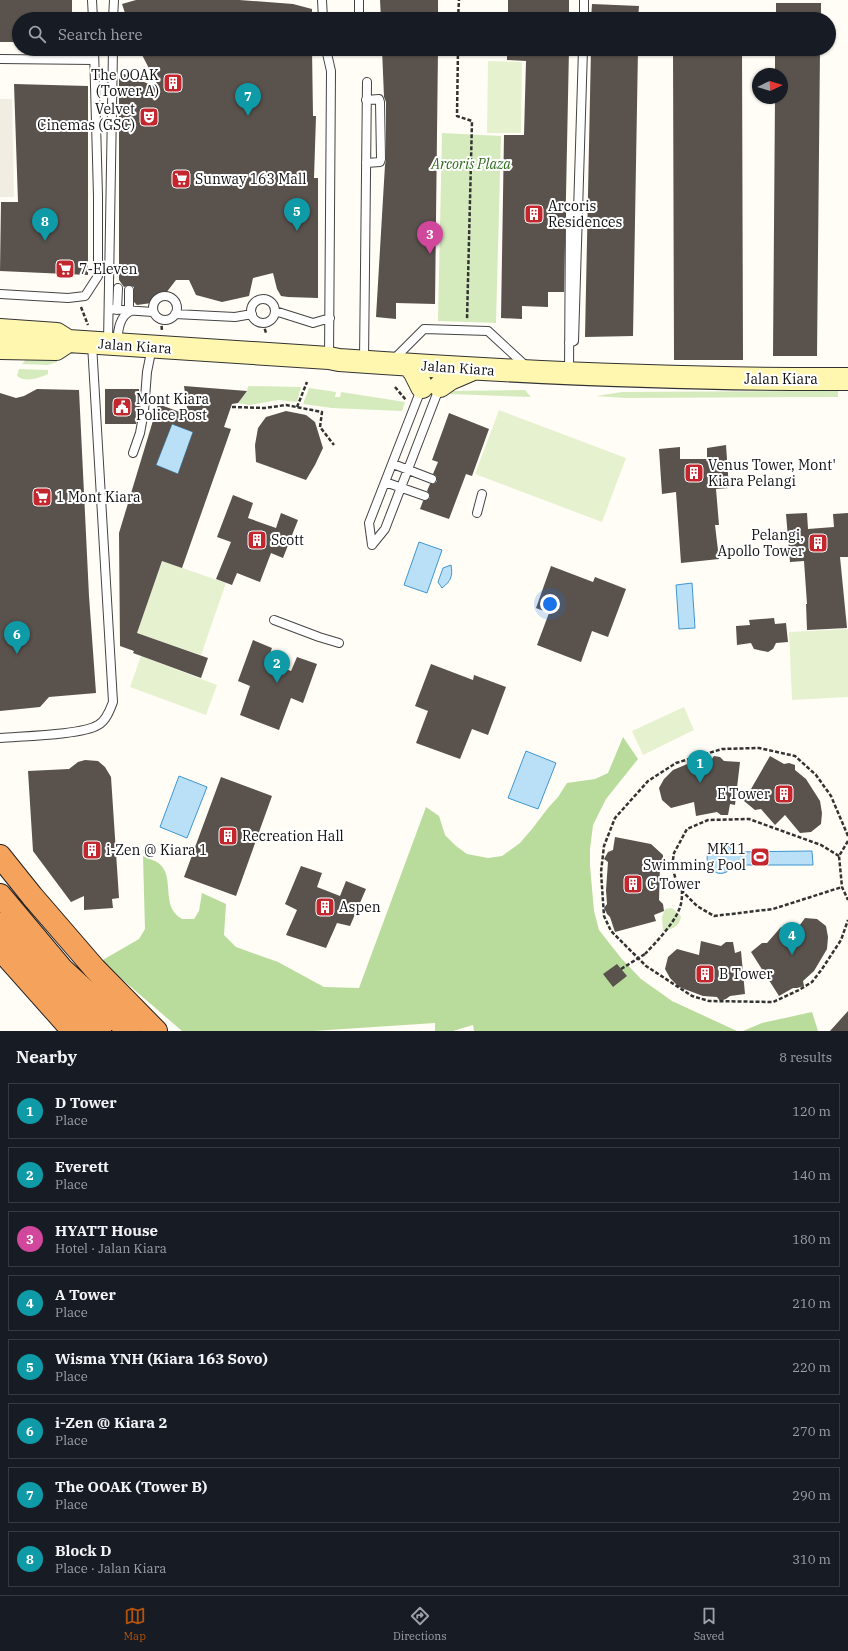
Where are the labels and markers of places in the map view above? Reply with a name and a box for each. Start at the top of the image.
place label: The OOAK (Tower A) [91,66,159,100]
building icon: The OOAK (Tower A) [162,72,184,94]
pin: 7 [235,83,261,116]
place label: Velvet Cinemas (GSC) [37,100,135,134]
theatre icon: Velvet Cinemas (GSC) [138,106,160,128]
supermarket icon: Sunway 163 Mall [170,168,192,190]
place label: Sunway 163 Mall [195,170,306,188]
place label: Arcoris Residences [548,197,622,231]
pin: 5 [284,198,310,231]
building icon: Arcoris Residences [523,203,545,225]
pin: 8 [32,208,58,241]
pin: 3 [417,221,443,254]
supermarket icon: 7-Eleven [54,258,76,280]
place label: 7-Eleven [79,260,137,278]
place label: Mont Kiara Police Post [136,390,209,424]
public building icon: Mont Kiara Police Post [111,396,133,418]
place label: Venus Tower, Mont' Kiara Pelangi [708,456,836,490]
building icon: Venus Tower, Mont' Kiara Pelangi [683,462,705,484]
supermarket icon: 1 Mont Kiara [31,486,53,508]
place label: 1 Mont Kiara [56,488,141,506]
place label: Pelangi, Apollo Tower [718,526,805,560]
building icon: Scott [246,529,268,551]
place label: Scott [271,531,304,549]
building icon: Pelangi, Apollo Tower [807,532,829,554]
pin: 6 [4,621,30,654]
pin: 2 [264,650,290,683]
pin: 1 [687,750,713,783]
building icon: E Tower [773,783,795,805]
place label: E Tower [717,785,771,803]
building icon: Recreation Hall [217,825,239,847]
place label: Recreation Hall [242,827,344,845]
building icon: i-Zen @ Kiara 1 [81,839,103,861]
place label: MK11 Swimming Pool [643,840,746,874]
place label: i-Zen @ Kiara 1 [106,841,207,859]
sports icon: MK11 Swimming Pool [749,846,771,868]
building icon: C Tower [622,873,644,895]
place label: C Tower [647,875,701,893]
building icon: Aspen [314,896,336,918]
place label: Aspen [339,898,381,916]
pin: 4 [779,922,805,955]
building icon: B Tower [694,963,716,985]
place label: B Tower [719,965,773,983]

